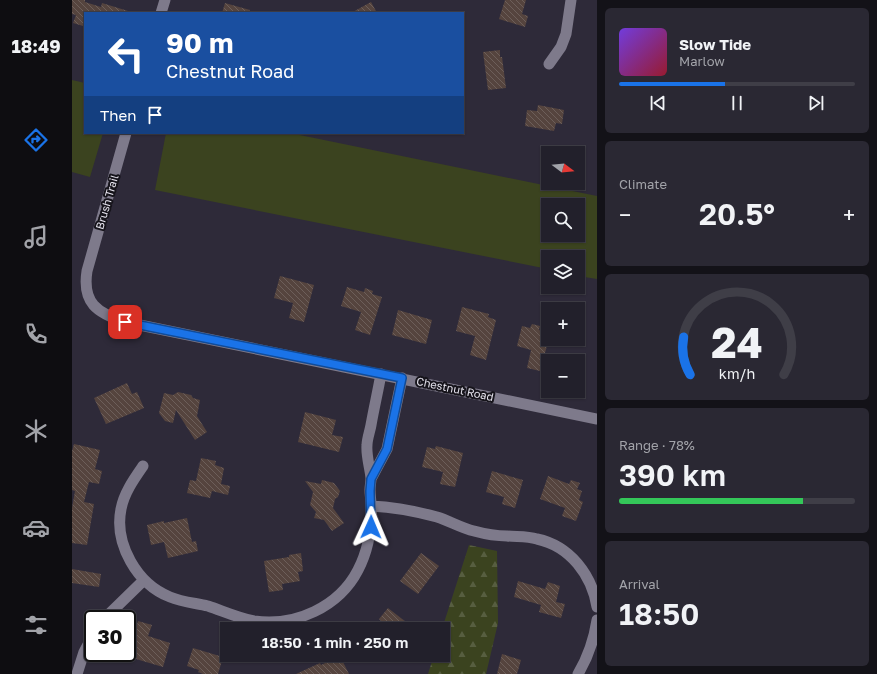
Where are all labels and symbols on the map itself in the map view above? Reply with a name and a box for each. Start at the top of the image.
north arrow [541,146,585,190]
street label: Brush Trail [93,173,121,231]
pin [108,305,142,339]
street label: Chestnut Road [415,374,495,403]
position arrow [350,506,392,548]
speed limit sign: 30 [84,610,136,662]

